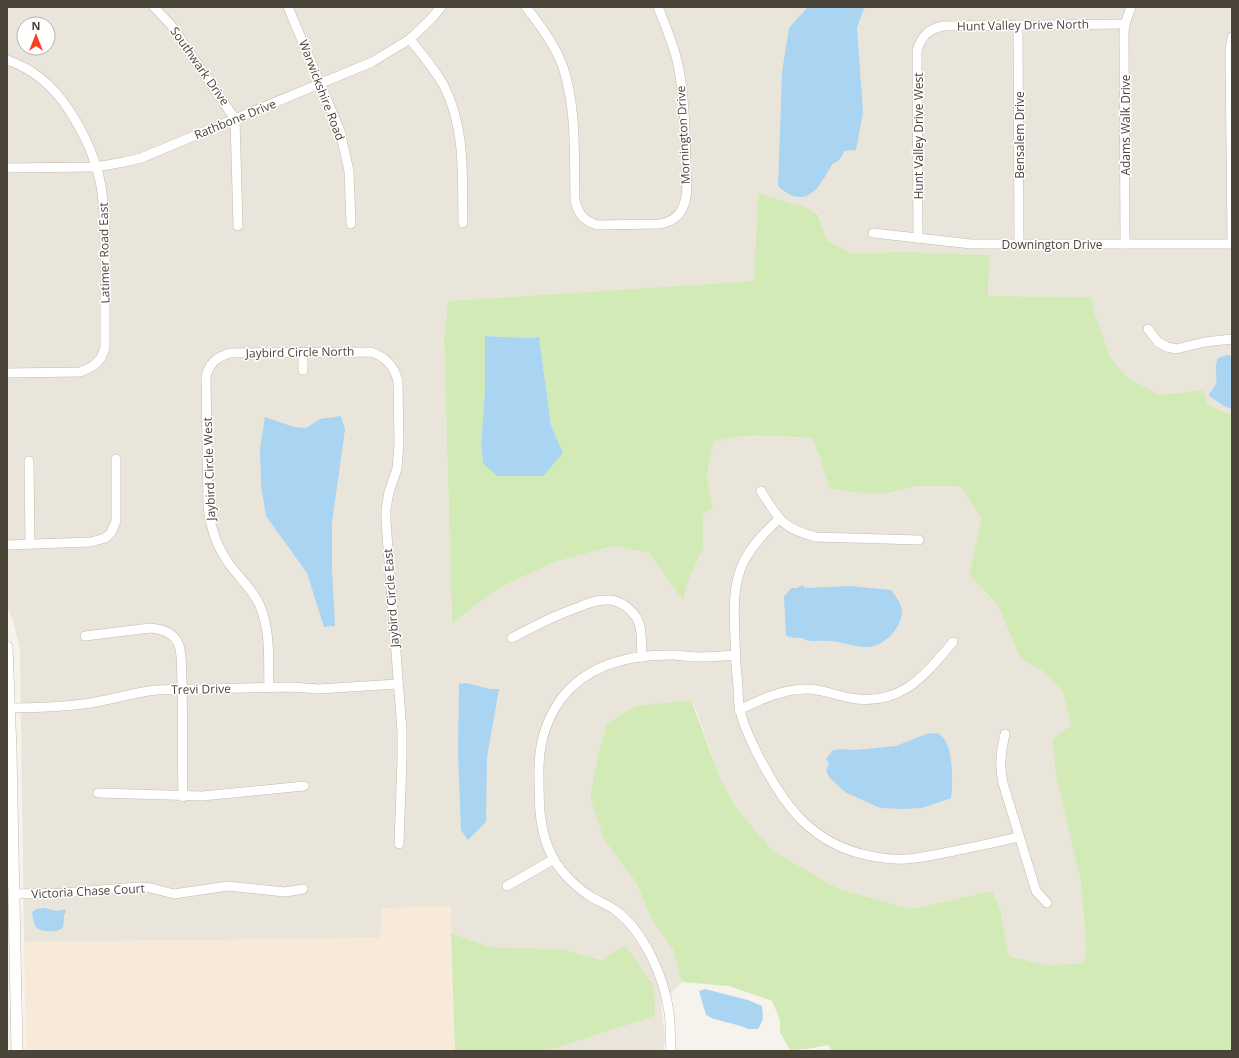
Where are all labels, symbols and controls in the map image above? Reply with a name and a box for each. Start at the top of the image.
street label: Hunt Valley Drive North [957,15,1089,35]
north arrow [16,16,56,56]
text: N [32,18,40,33]
street label: Southwark Drive [167,23,234,109]
street label: Warwickshire Road [295,37,349,143]
street label: Hunt Valley Drive West [910,72,927,200]
street label: Adams Walk Drive [1117,74,1134,176]
street label: Mornington Drive [672,85,694,185]
street label: Bensalem Drive [1011,91,1028,179]
street label: Rathbone Drive [192,95,279,143]
street label: Latimer Road East [95,202,113,304]
street label: Downington Drive [1002,236,1103,253]
street label: Jaybird Circle North [245,343,354,361]
street label: Jaybird Circle West [199,417,219,522]
street label: Jaybird Circle East [379,548,403,649]
street label: Trevi Drive [171,680,231,698]
street label: Victoria Chase Court [31,880,145,902]

